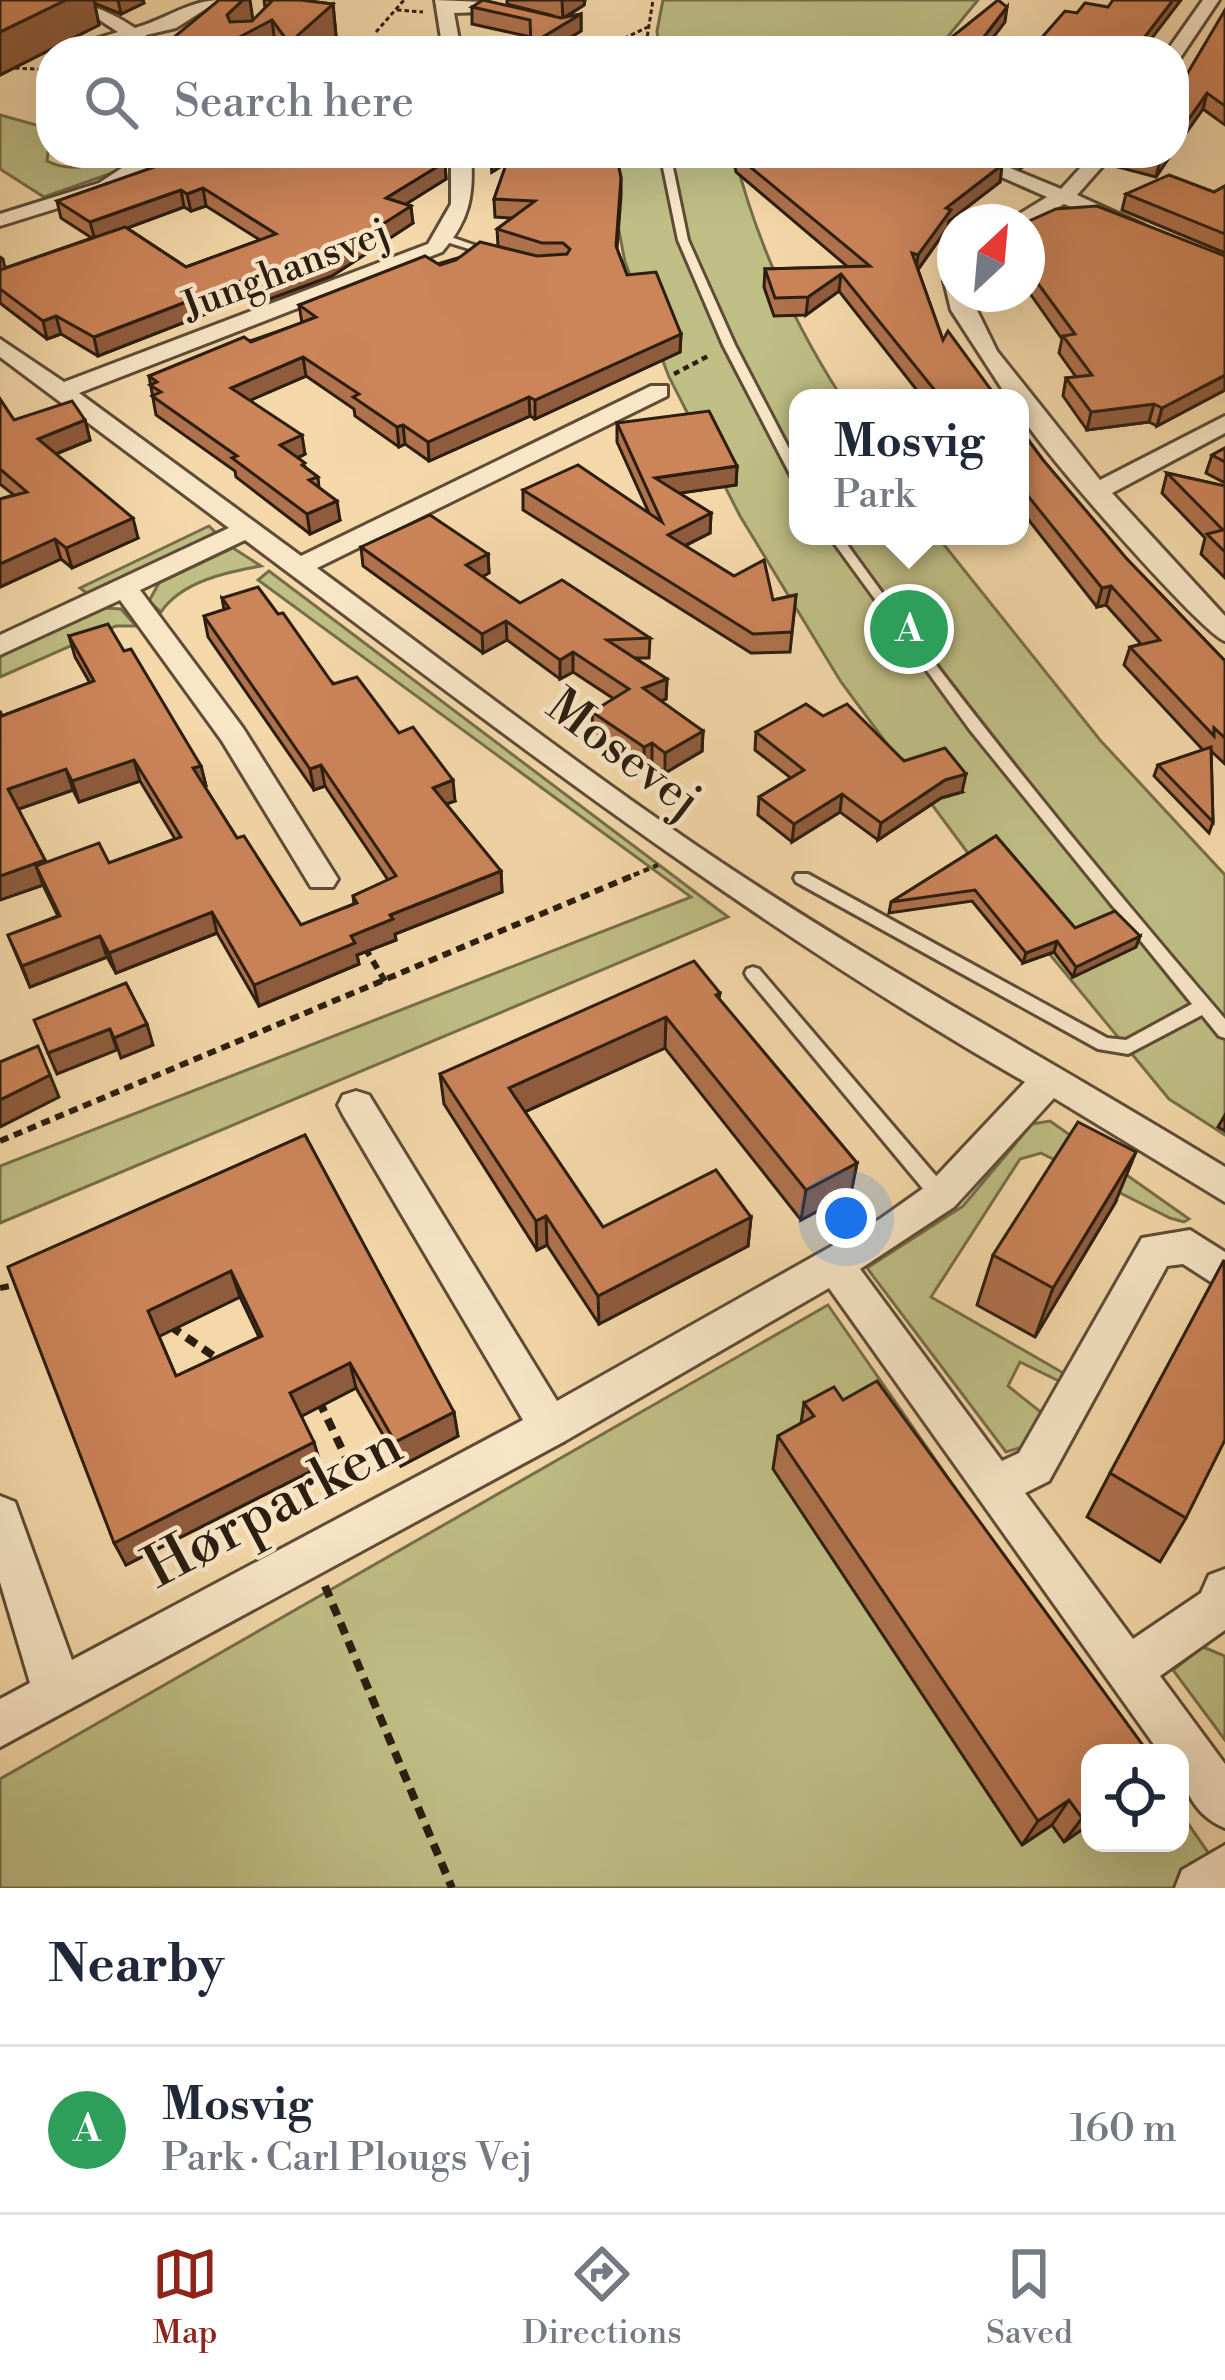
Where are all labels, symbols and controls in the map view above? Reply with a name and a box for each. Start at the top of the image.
search box [36,36,1189,168]
icon: search [78,69,144,135]
text: Search here [174,74,414,131]
north arrow [937,204,1045,312]
street label: Junghansvej [174,208,396,333]
popup [789,389,1029,545]
text: Mosvig [834,414,984,471]
text: Park [834,471,915,520]
pin: A [870,584,948,674]
street label: Mosevej [534,677,712,832]
your location [816,1188,876,1248]
street label: Hørparken [132,1410,415,1606]
map controls [1081,1744,1189,1852]
button: locate [1081,1744,1189,1852]
text: Nearby [48,1934,224,1998]
text: Mosvig [162,2077,312,2134]
text: A [73,2105,101,2154]
text: 160 m [1070,2105,1177,2154]
text: Park · Carl Plougs Vej [162,2134,533,2183]
tab: Map [152,2241,218,2354]
tab: Directions [523,2241,682,2354]
tab: Saved [986,2241,1073,2354]

